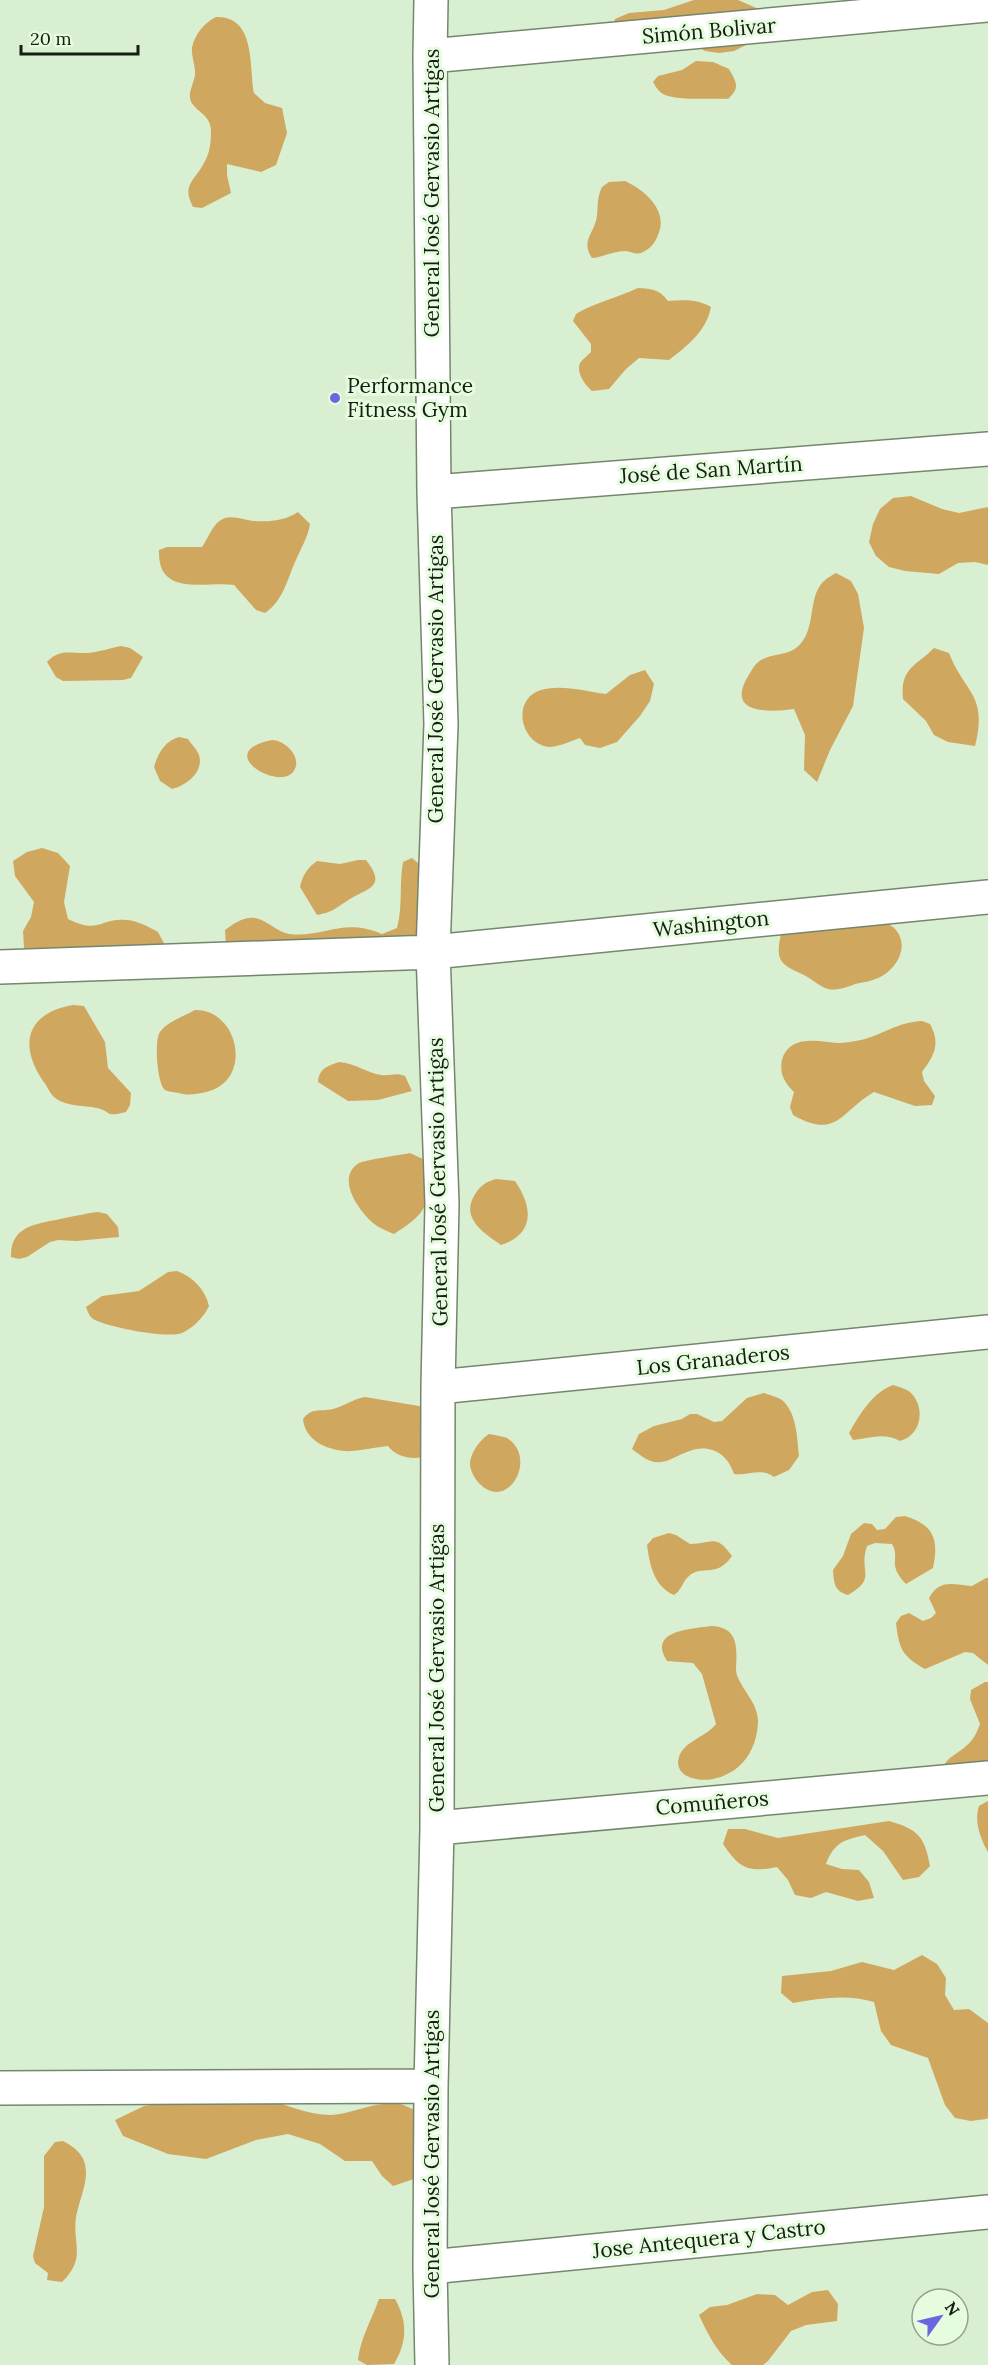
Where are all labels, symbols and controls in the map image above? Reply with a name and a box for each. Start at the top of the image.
street label: Simón Bolivar [641,11,777,50]
scale bar [21,18,138,56]
text: 20 m [30,27,72,50]
street label: General José Gervasio Artigas [418,48,445,338]
place label: Performance Fitness Gym [347,372,473,423]
marker: Performance Fitness Gym [328,391,342,405]
street label: José de San Martín [618,450,804,489]
street label: General José Gervasio Artigas [422,534,449,824]
street label: Washington [652,904,771,943]
street label: General José Gervasio Artigas [421,1037,454,1327]
street label: Los Granaderos [635,1338,791,1381]
street label: General José Gervasio Artigas [423,1523,450,1813]
street label: Comuñeros [654,1784,770,1821]
street label: General José Gervasio Artigas [418,2009,445,2299]
street label: Jose Antequera y Castro [590,2213,827,2264]
north arrow [910,2287,970,2347]
text: N [941,2298,964,2319]

